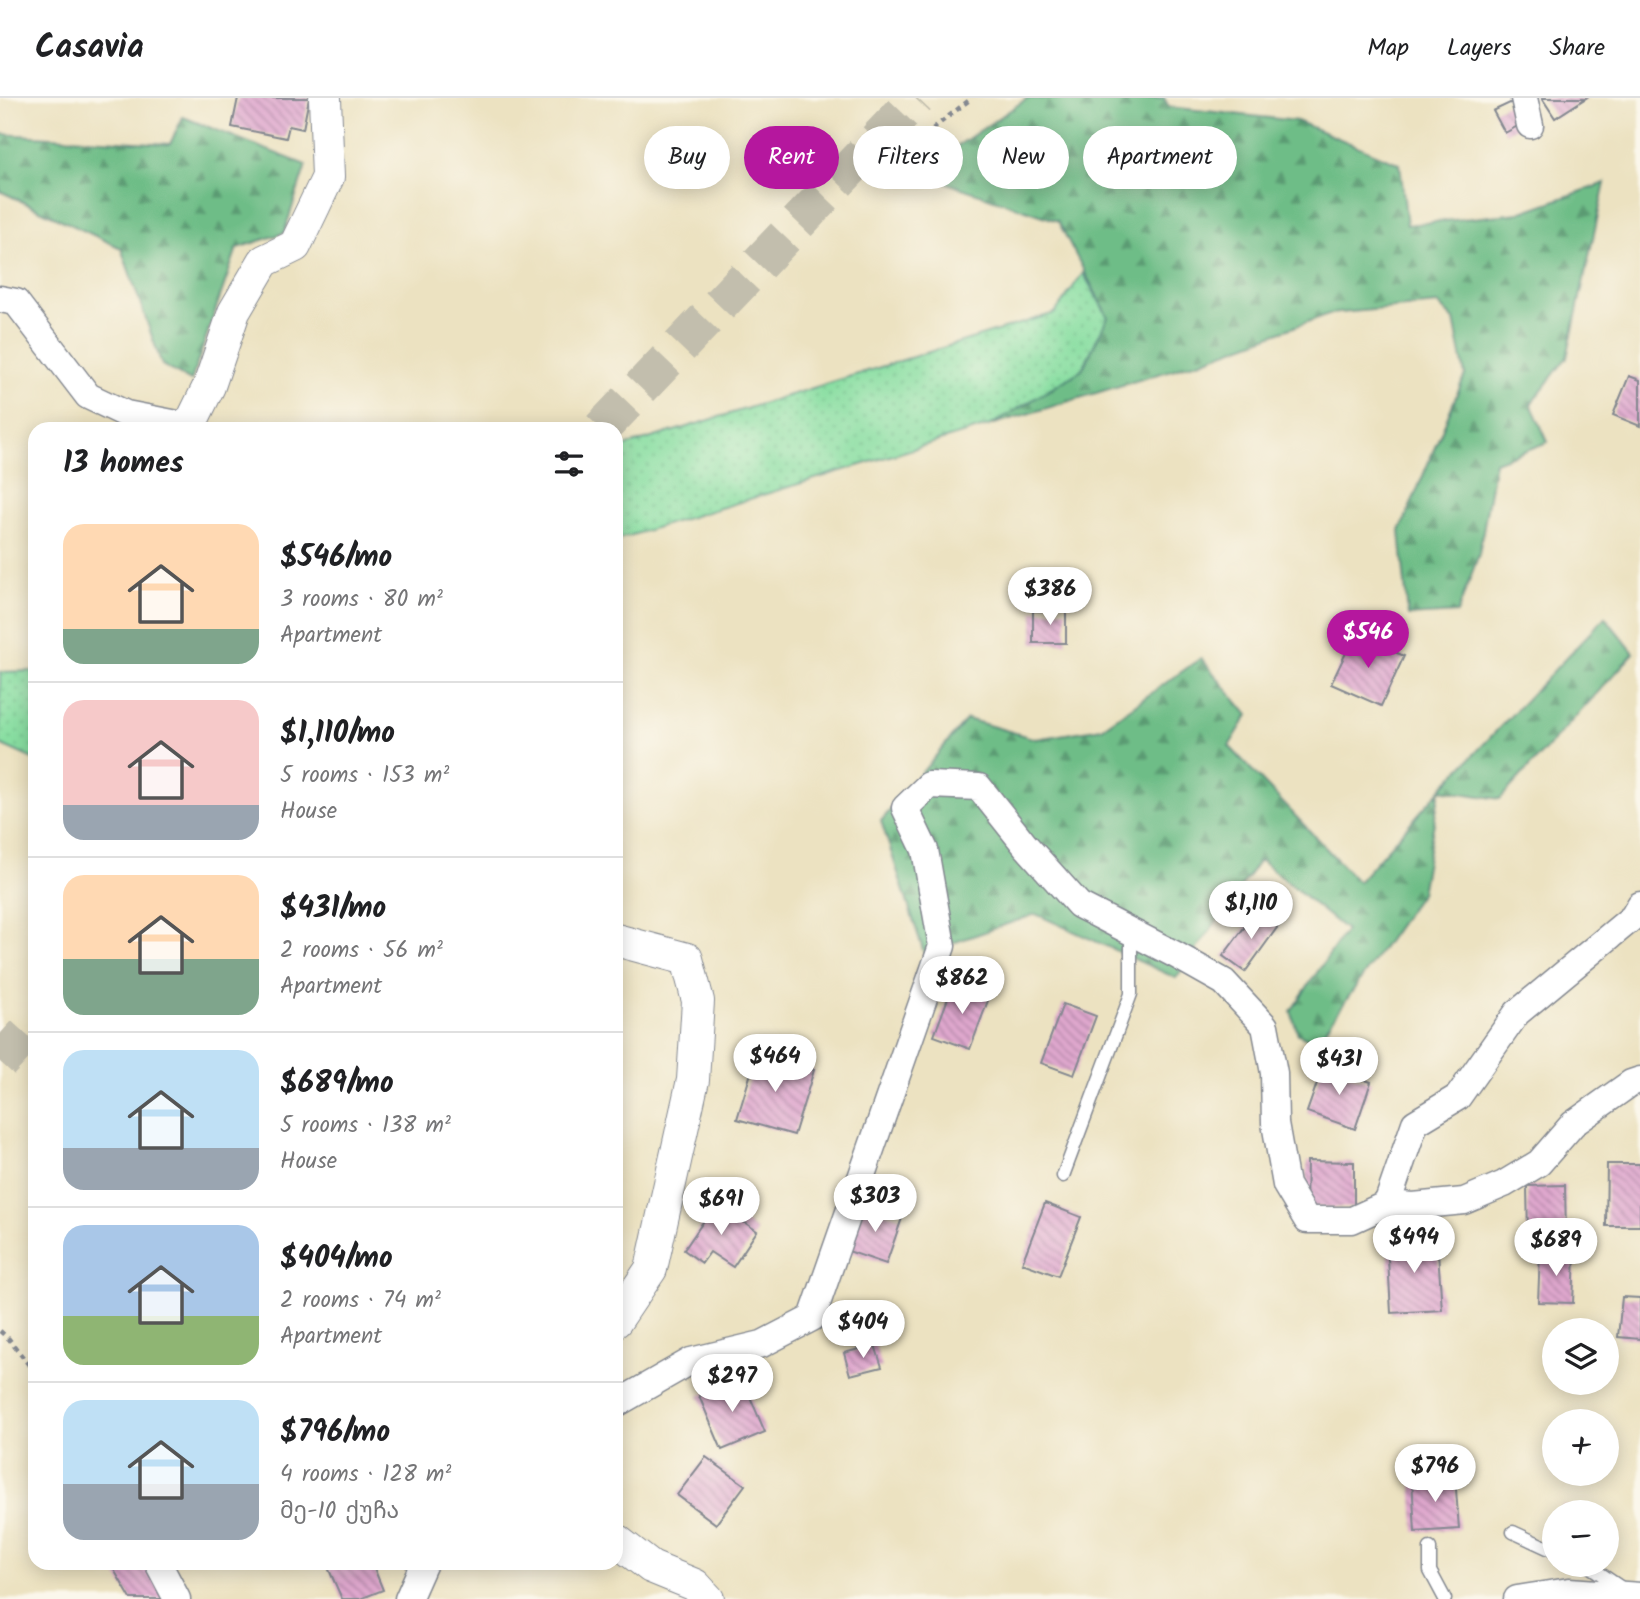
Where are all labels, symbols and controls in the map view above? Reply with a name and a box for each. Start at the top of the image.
text: Casavia [35,22,144,75]
text: Map [1367,29,1409,68]
text: Layers [1447,29,1511,68]
text: Share [1549,29,1605,68]
chip: Buy [644,126,730,189]
chip: Rent [744,126,839,189]
chip: Filters [853,126,963,189]
chip: New [977,126,1069,189]
chip: Apartment [1083,126,1237,189]
text: 13 homes [63,440,184,488]
icon: filters [550,445,588,483]
text: $546/mo [280,534,392,582]
icon: home [119,552,203,636]
pin: $386 [1009,568,1091,627]
text: $386 [1024,572,1076,608]
text: 3 rooms · 80 m² [280,582,443,618]
pin: $546 [1327,610,1409,670]
text: $546 [1343,615,1393,651]
text: Apartment [280,618,382,654]
text: $1,110/mo [280,710,395,758]
icon: home [119,728,203,812]
text: 5 rooms · 153 m² [280,758,449,794]
text: House [280,794,337,830]
pin: $1,110 [1194,882,1308,941]
text: $431/mo [280,885,386,933]
text: $1,110 [1225,886,1277,922]
icon: home [119,903,203,987]
text: 2 rooms · 56 m² [280,933,443,969]
pin: $862 [921,956,1003,1016]
text: $862 [935,961,989,997]
text: Apartment [280,969,382,1005]
pin: $464 [734,1034,816,1094]
pin: $431 [1298,1038,1380,1097]
text: $464 [749,1039,801,1075]
text: $431 [1316,1042,1362,1078]
text: $689/mo [280,1060,394,1108]
icon: home [119,1078,203,1162]
text: 5 rooms · 138 m² [280,1108,451,1144]
text: House [280,1144,337,1180]
pin: $303 [834,1174,916,1234]
pin: $691 [680,1178,762,1237]
text: $303 [850,1179,900,1215]
text: $691 [699,1182,743,1218]
pin: $494 [1373,1216,1455,1275]
pin: $689 [1515,1218,1597,1278]
text: $494 [1389,1220,1439,1256]
text: $689 [1530,1223,1582,1259]
text: $404/mo [280,1235,393,1283]
icon: home [119,1253,203,1337]
text: 2 rooms · 74 m² [280,1283,441,1319]
pin: $404 [822,1300,904,1360]
text: $404 [838,1305,888,1341]
map controls [1542,1318,1619,1577]
button: layers [1542,1318,1619,1395]
text: Apartment [280,1319,382,1355]
pin: $297 [691,1354,773,1414]
text: $297 [707,1359,757,1395]
text: $796/mo [280,1409,390,1457]
button: + [1542,1409,1619,1486]
icon: home [119,1428,203,1512]
pin: $796 [1394,1444,1476,1504]
text: $796 [1411,1449,1459,1485]
text: 4 rooms · 128 m² [280,1457,451,1493]
text: მე-10 ქუჩა [280,1494,399,1530]
button: − [1542,1500,1619,1577]

